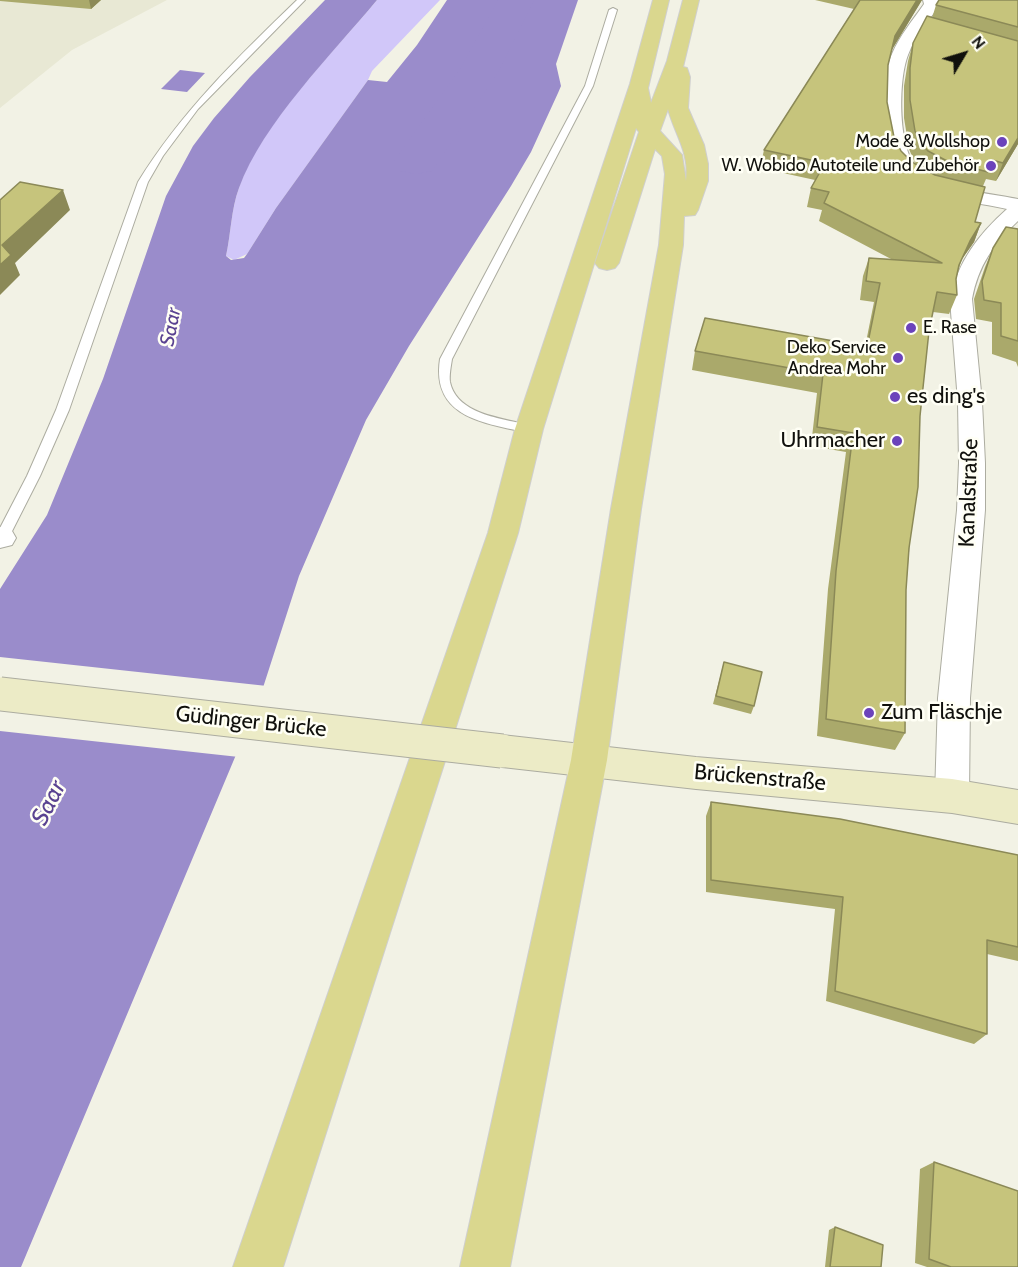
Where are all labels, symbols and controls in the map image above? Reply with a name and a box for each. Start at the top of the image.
north arrow [934,24,994,84]
text: N [968,32,990,53]
place label: Mode & Wollshop [856,131,990,153]
marker: Mode & Wollshop [995,135,1009,149]
place label: W. Wobido Autoteile und Zubehör [721,155,979,177]
marker: W. Wobido Autoteile und Zubehör [984,159,998,173]
water label: Saar [156,306,186,348]
place label: E. Rase [923,317,977,339]
marker: E. Rase [904,321,918,335]
place label: Deko Service Andrea Mohr [787,337,886,380]
marker: Deko Service Andrea Mohr [891,351,905,365]
place label: es ding's [907,384,985,410]
marker: es ding's [888,390,902,404]
place label: Uhrmacher [780,428,885,454]
marker: Uhrmacher [890,434,904,448]
street label: Kanalstraße [954,438,984,548]
place label: Zum Fläschje [881,700,1002,726]
street label: Güdinger Brücke [174,701,328,743]
marker: Zum Fläschje [862,706,876,720]
street label: Brückenstraße [693,759,827,797]
water label: Saar [26,776,72,830]

